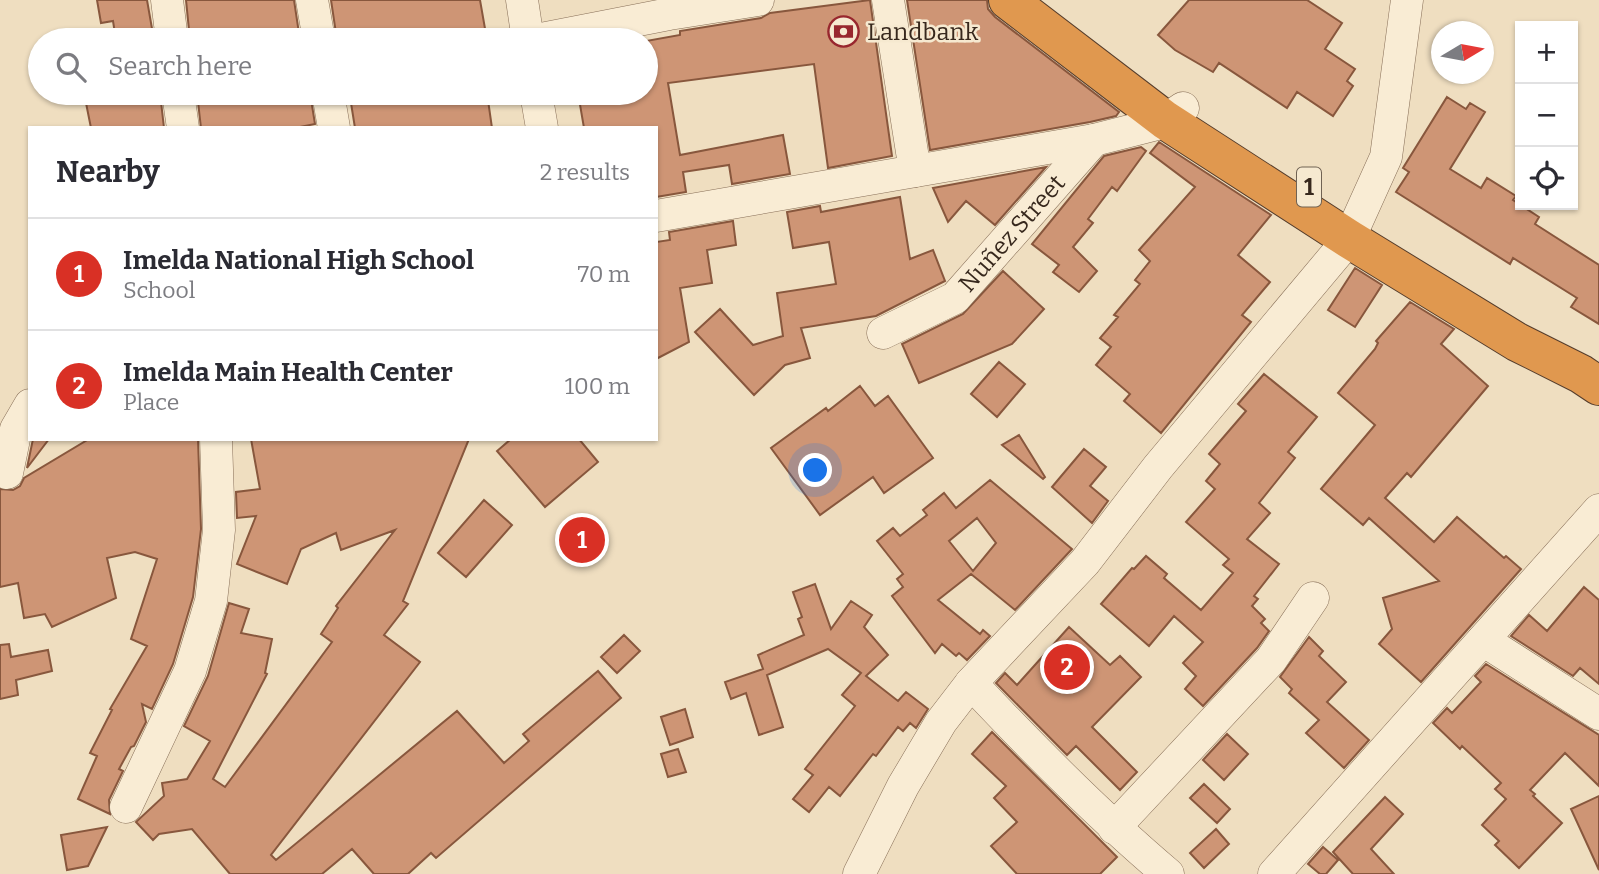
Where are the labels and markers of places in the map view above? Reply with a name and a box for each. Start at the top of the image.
bank icon: Landbank [827,15,861,49]
place label: Landbank [867,18,979,46]
pin: 1 [559,514,605,566]
pin: 2 [1044,641,1090,693]

